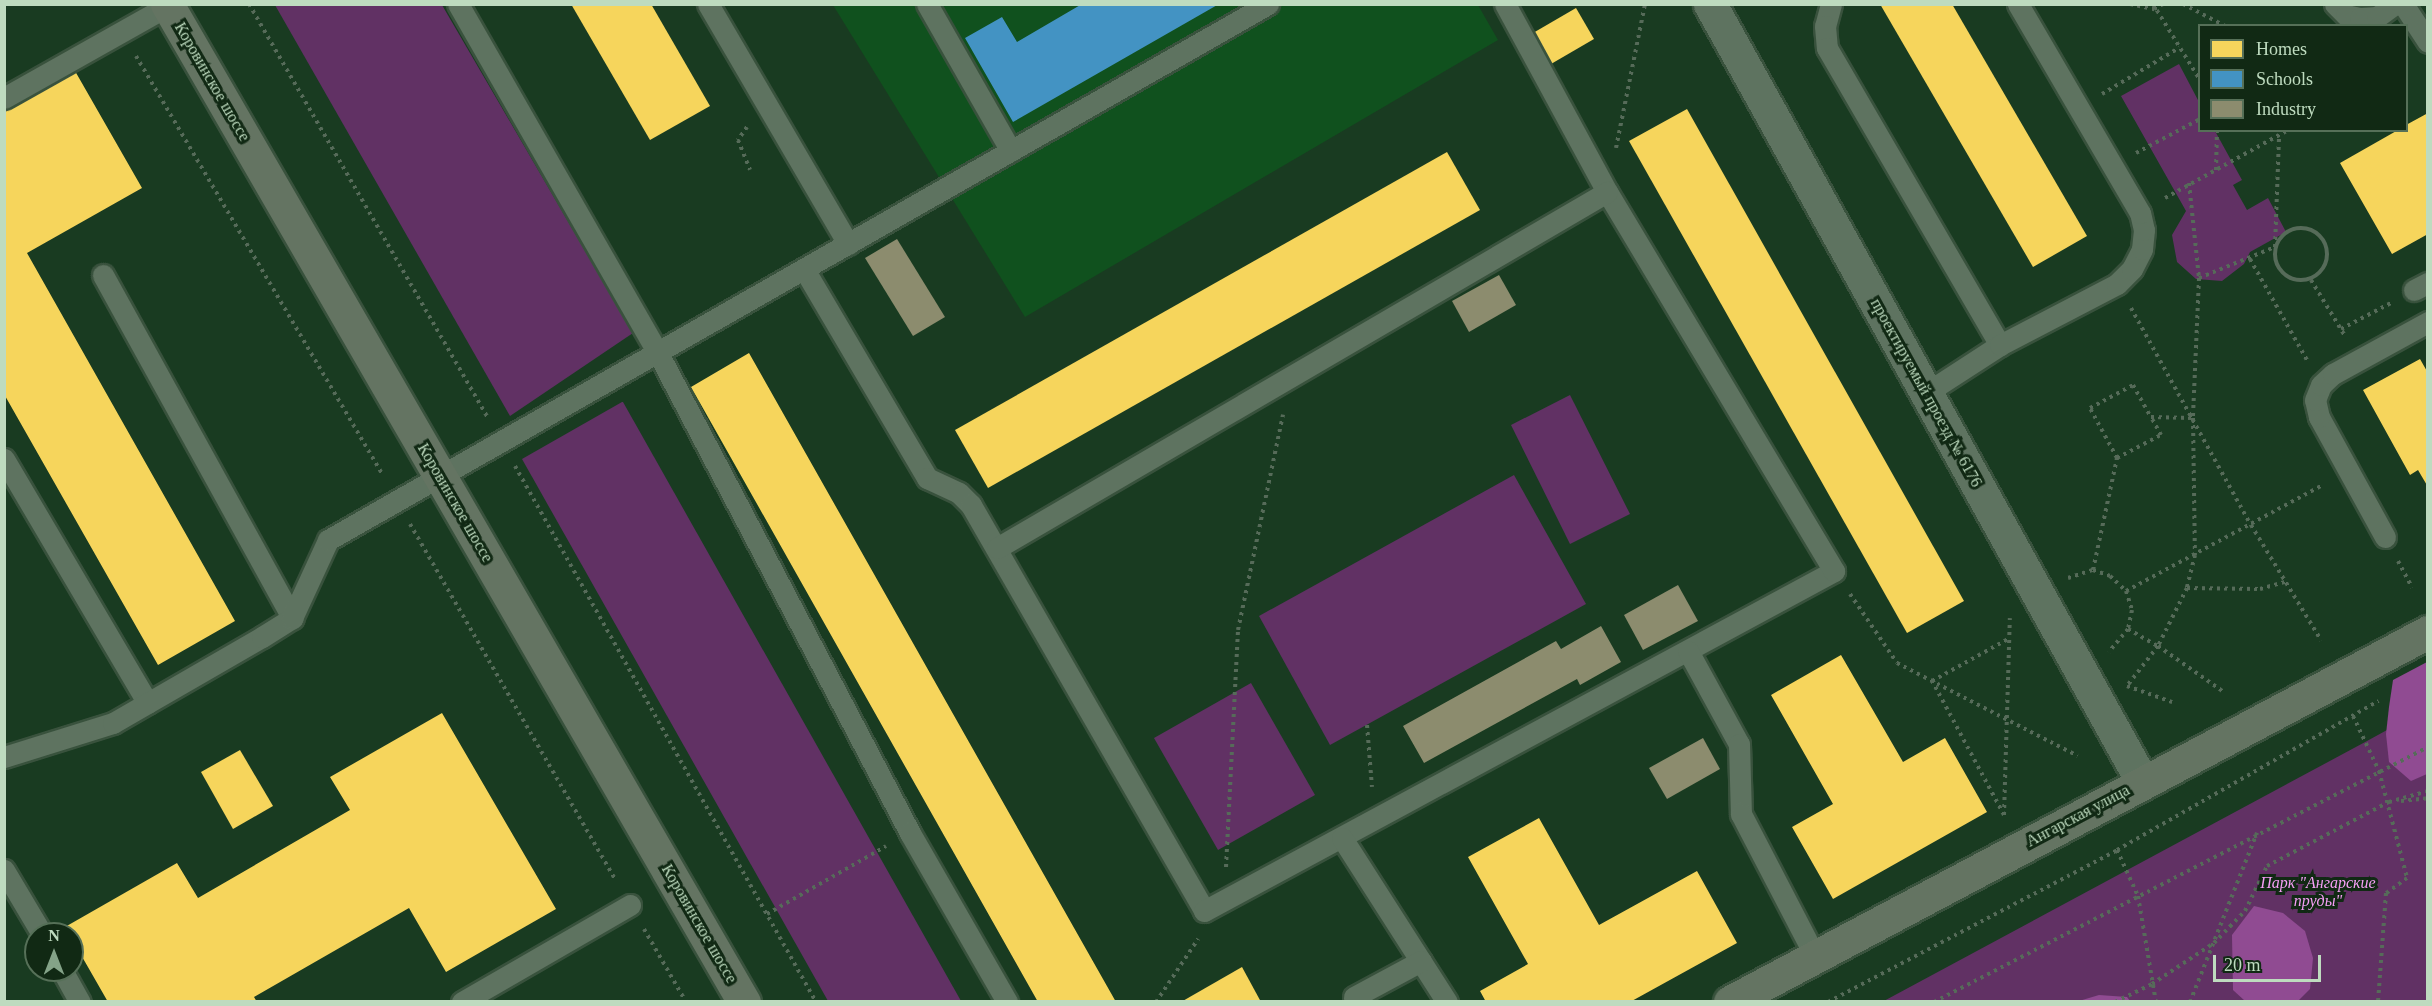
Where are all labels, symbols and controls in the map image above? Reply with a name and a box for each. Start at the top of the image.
street label: Коровинское шоссе [170,19,254,145]
legend [2198,24,2408,132]
text: Homes [2256,39,2307,59]
text: Schools [2256,69,2313,89]
text: Industry [2256,99,2316,119]
street label: проектируемый проезд № 6176 [1866,295,1986,491]
street label: Коровинское шоссе [413,440,497,566]
street label: Ангарская улица [2023,781,2133,851]
street label: Коровинское шоссе [657,861,741,987]
park label: Парк "Ангарские пруды" [2260,873,2376,911]
north arrow [24,922,84,982]
text: N [48,927,60,944]
scale bar [2216,943,2324,981]
text: 20 m [2224,955,2261,975]

